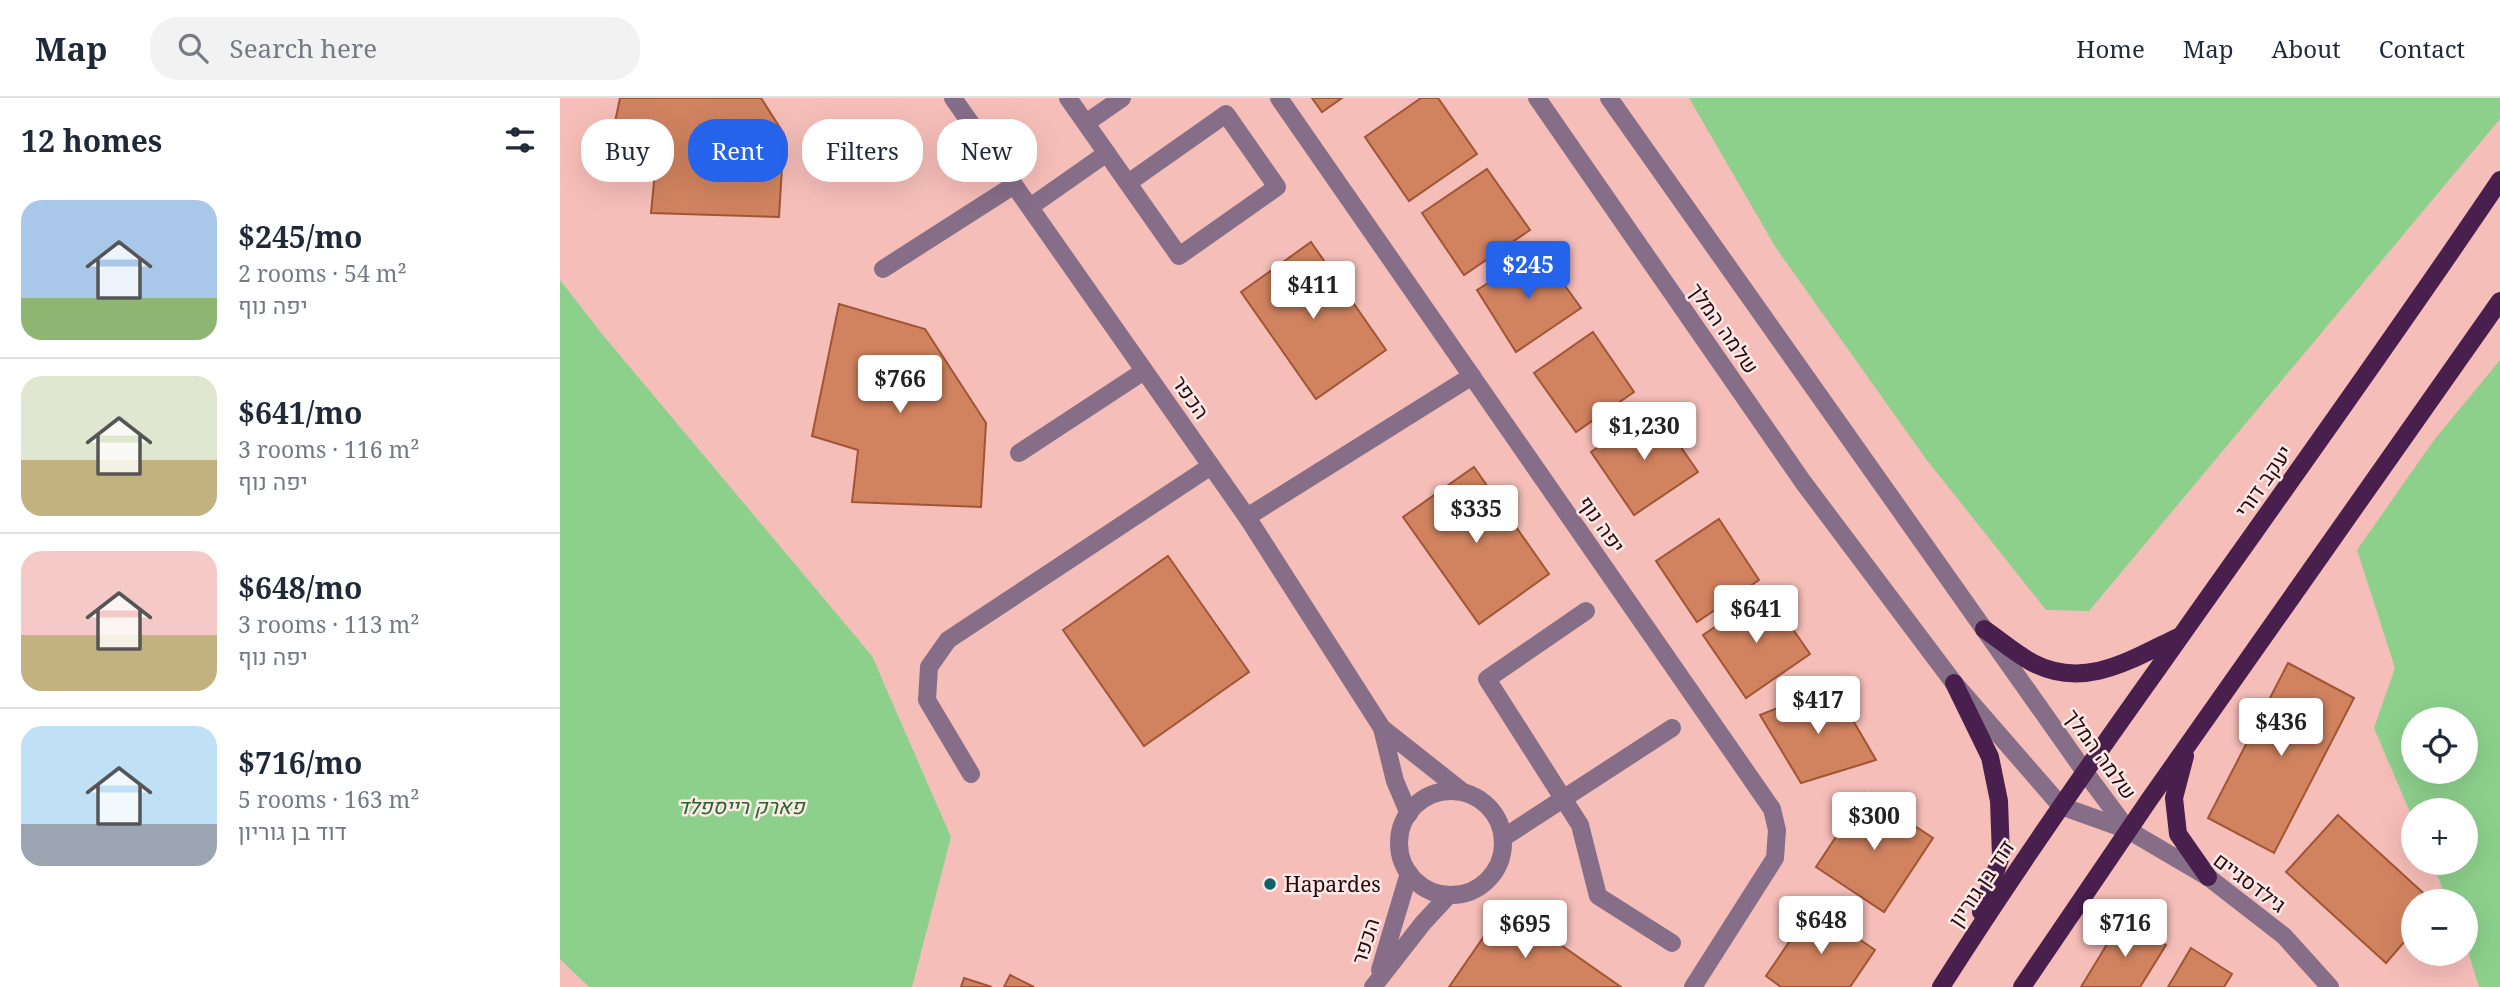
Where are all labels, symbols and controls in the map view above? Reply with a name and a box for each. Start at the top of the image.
search box [150,17,640,80]
text: Map [35,26,108,71]
icon: search [174,29,212,67]
text: Search here [230,30,377,66]
text: Home [2076,32,2145,65]
text: Map [2183,32,2234,65]
text: About [2272,32,2341,65]
text: Contact [2379,32,2465,65]
chip: Buy [581,119,674,182]
chip: Rent [688,119,788,182]
chip: Filters [802,119,923,182]
chip: New [937,119,1037,182]
text: 12 homes [21,120,162,161]
icon: filters [501,121,539,159]
text: $245/mo [238,216,362,257]
icon: home [77,228,161,312]
pin: $245 [1487,242,1569,301]
text: $245 [1502,248,1554,280]
text: 2 rooms · 54 m² [238,257,407,289]
pin: $411 [1272,262,1354,321]
text: $411 [1287,268,1339,300]
street label: שלמה המלך [1682,277,1766,379]
text: יפה נוף [238,289,308,321]
pin: $766 [859,356,941,415]
text: $766 [874,362,926,394]
street label: הכפר [1166,370,1216,424]
text: $641/mo [238,392,362,433]
pin: $1,230 [1587,402,1701,462]
icon: home [77,404,161,488]
text: $1,230 [1608,409,1680,441]
text: 3 rooms · 116 m² [238,433,420,465]
street label: יעקב דורי [2228,439,2298,523]
text: יפה נוף [238,465,308,497]
pin: $335 [1435,486,1517,545]
street label: יפה נוף [1572,490,1632,558]
text: $335 [1450,492,1502,524]
text: $648/mo [238,567,362,608]
icon: home [77,579,161,663]
pin: $641 [1715,586,1797,645]
text: $641 [1730,592,1782,624]
text: 3 rooms · 113 m² [238,608,420,640]
text: יפה נוף [238,640,308,672]
pin: $417 [1777,676,1859,736]
text: $417 [1792,683,1844,715]
pin: $436 [2240,698,2322,758]
street label: שלמה המלך [2059,703,2143,805]
text: $436 [2255,705,2307,737]
map controls [2401,707,2478,966]
button: locate [2401,707,2478,784]
text: $716/mo [238,742,362,783]
icon: home [77,754,161,838]
text: 5 rooms · 163 m² [238,783,420,815]
park label: פארק רייספלד [678,792,806,820]
pin: $300 [1833,792,1915,852]
button: + [2401,798,2478,875]
text: $300 [1848,799,1900,831]
text: דוד בן גוריון [238,815,347,847]
street label: דוד בן גוריון [1942,834,2020,932]
street label: גילדסגיים [2208,846,2292,918]
place label: Hapardes [1284,870,1381,898]
marker: Hapardes [1262,876,1278,892]
button: − [2401,889,2478,966]
pin: $648 [1780,896,1862,956]
pin: $695 [1484,900,1566,960]
pin: $716 [2084,900,2166,959]
text: $648 [1795,903,1847,935]
text: $716 [2099,906,2151,938]
text: $695 [1499,907,1551,939]
street label: הכפר [1344,914,1386,968]

